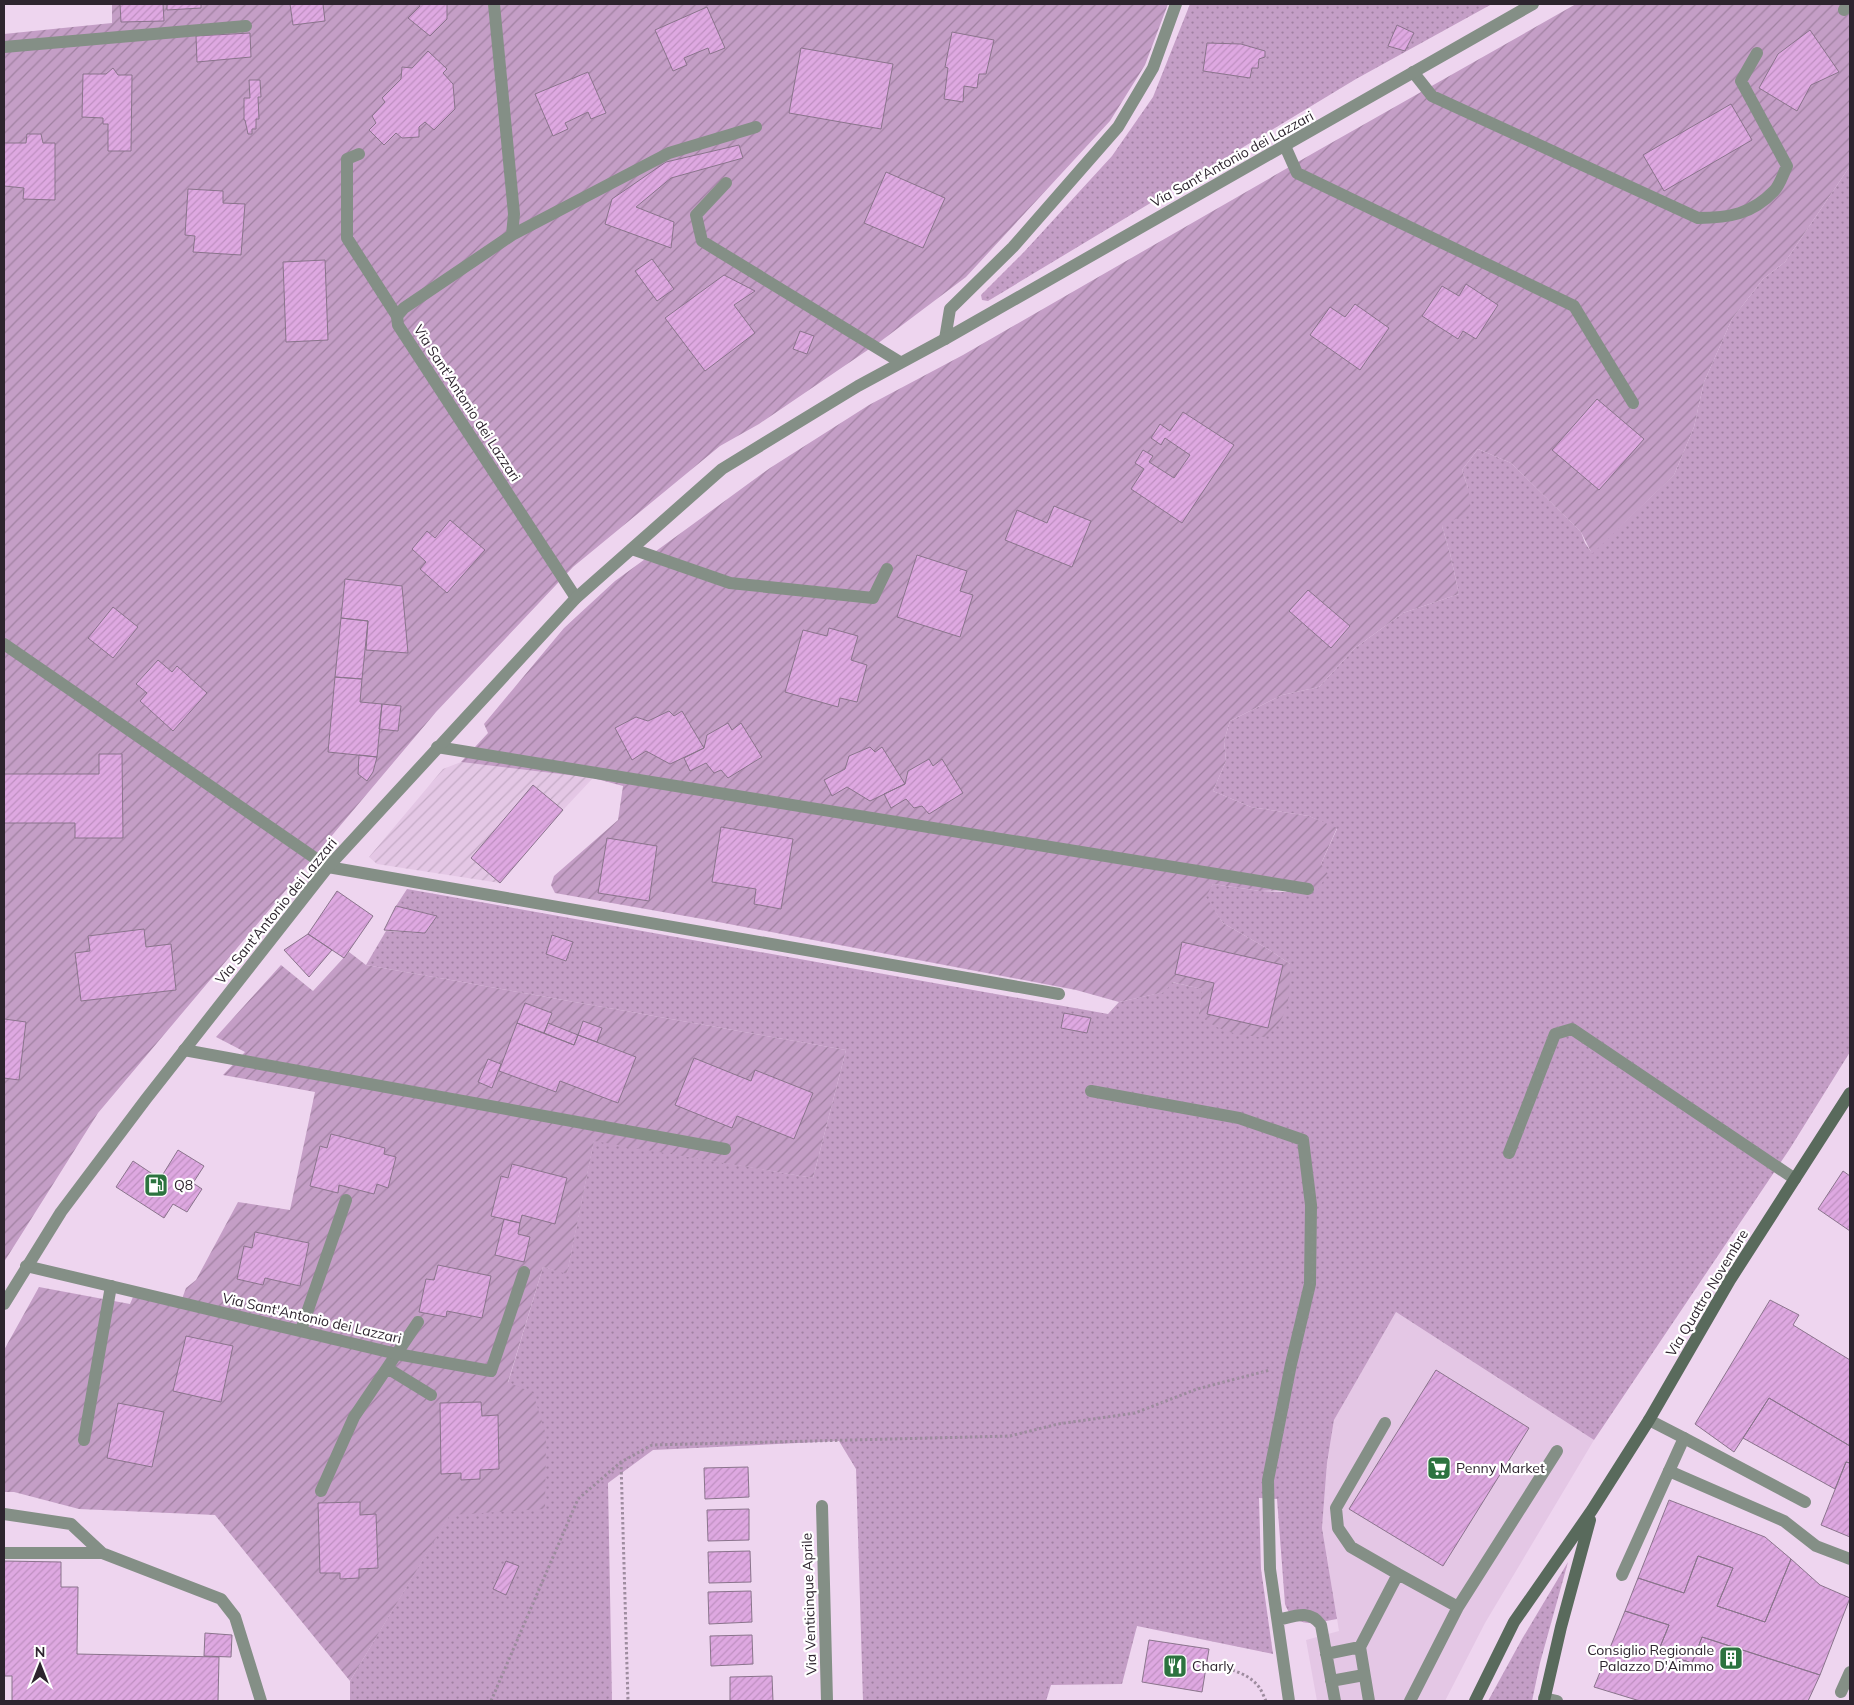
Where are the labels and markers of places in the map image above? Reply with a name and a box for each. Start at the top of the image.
fuel station icon: Q8 [143,1172,169,1198]
place label: Q8 [174,1176,193,1194]
supermarket icon: Penny Market [1426,1455,1452,1481]
place label: Penny Market [1456,1459,1545,1477]
place label: Consiglio Regionale Palazzo D'Aimmo [1587,1641,1714,1675]
building icon: Consiglio Regionale Palazzo D'Aimmo [1718,1645,1744,1671]
restaurant icon: Charly [1162,1653,1188,1679]
place label: Charly [1192,1657,1235,1675]

